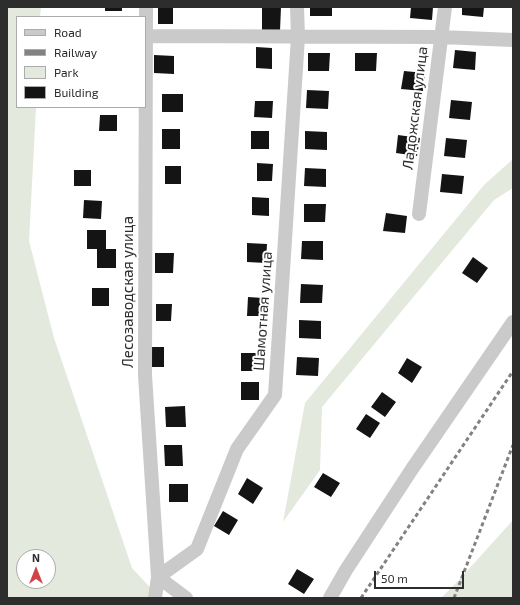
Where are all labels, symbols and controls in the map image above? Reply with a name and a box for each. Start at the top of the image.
legend [16,16,146,108]
text: Road [54,25,82,39]
text: Railway [54,45,97,59]
street label: Ладожская улица [399,45,431,171]
text: Park [54,65,79,79]
text: Building [54,85,98,99]
street label: Лесозаводская улица [119,216,137,368]
street label: Шамотная улица [250,251,276,371]
north arrow [16,549,56,589]
text: N [32,551,40,564]
scale bar [376,563,466,589]
text: 50 m [381,571,408,585]

